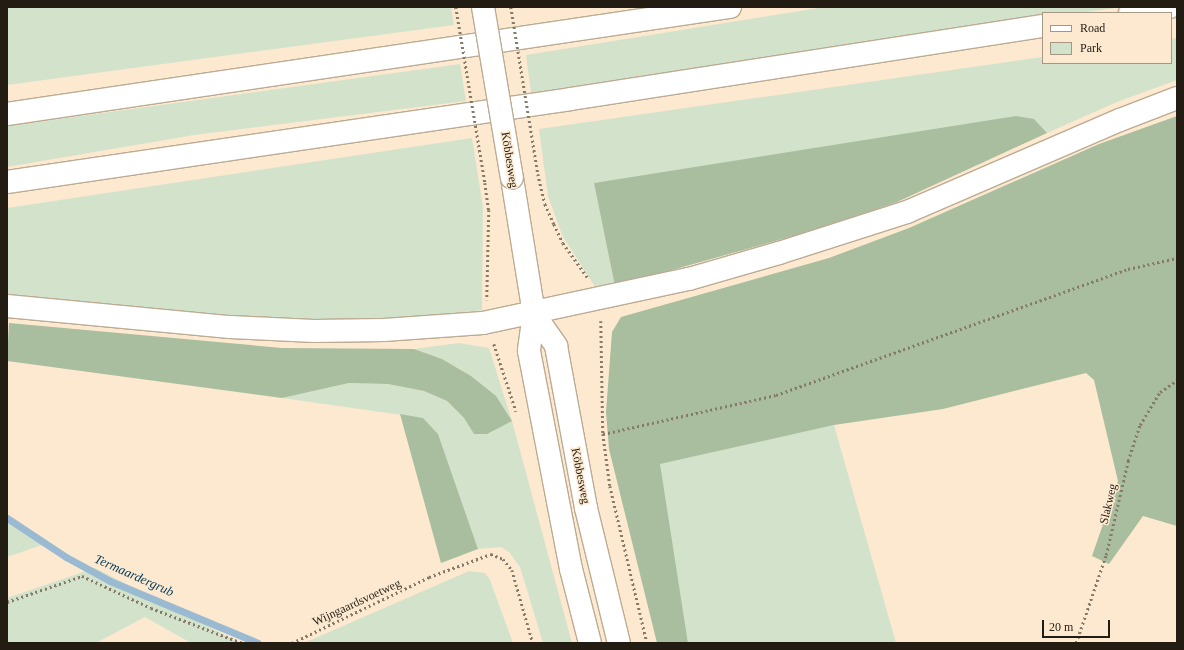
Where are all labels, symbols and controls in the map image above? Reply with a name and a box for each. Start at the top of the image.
legend [1042,12,1172,64]
text: Road [1080,21,1105,35]
text: Park [1080,41,1102,55]
street label: Köbbesweg [497,131,521,189]
street label: Köbbesweg [568,447,592,505]
street label: Slakweg [1097,482,1121,526]
water label: Termaardergrub [92,552,176,600]
street label: Wijngaardsvoetweg [311,576,403,630]
scale bar [1044,612,1112,638]
text: 20 m [1049,620,1073,634]

